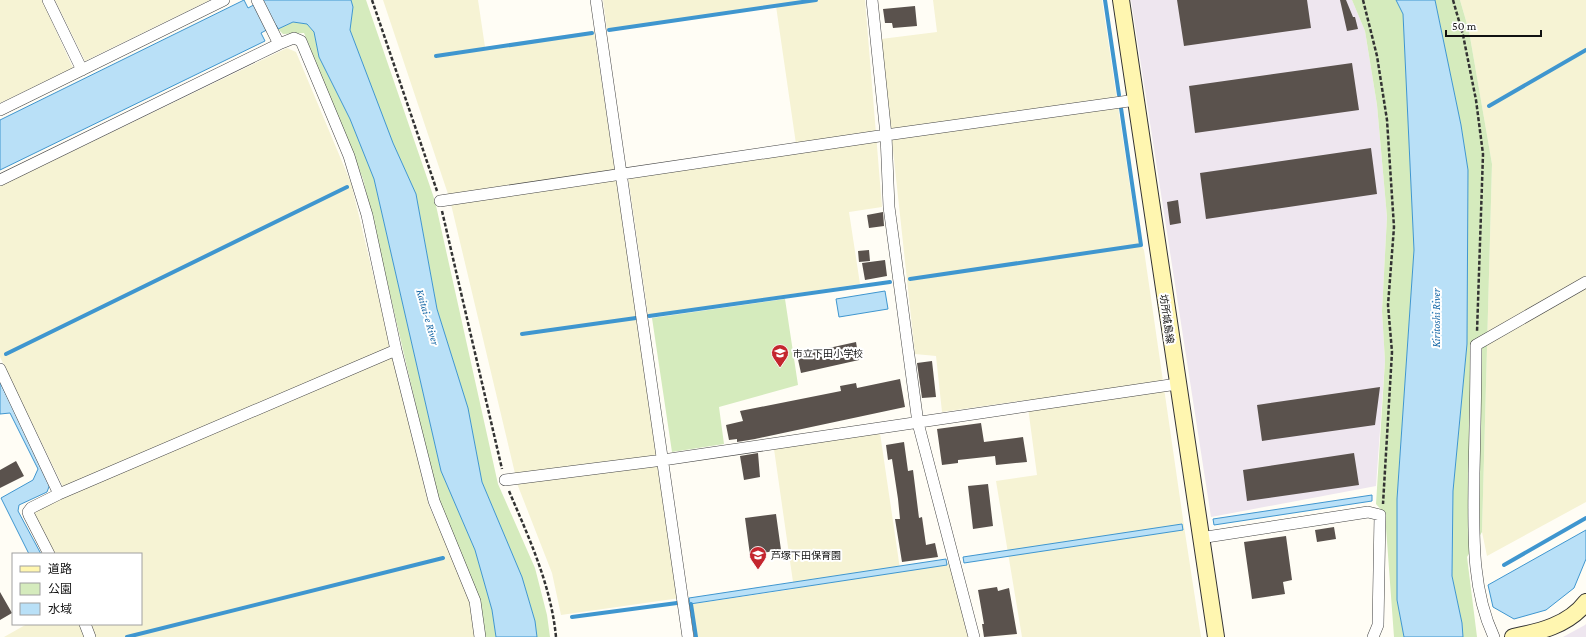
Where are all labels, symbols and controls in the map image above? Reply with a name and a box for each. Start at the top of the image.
scale bar [1446,12,1541,38]
text: 50 m [1452,19,1477,33]
water label: Kiritoshi River [1430,287,1442,348]
water label: Kaitai-e River [414,288,442,347]
street label: 坊所城島線 [1158,293,1176,345]
school or university icon: 市立下田小学校 [770,343,790,368]
place label: 市立下田小学校 [793,348,863,359]
school or university icon: 芦塚下田保育園 [748,545,768,570]
place label: 芦塚下田保育園 [771,550,841,561]
legend [12,553,142,625]
text: 道路 [48,562,72,576]
text: 公園 [48,582,72,596]
text: 水域 [48,602,72,616]

